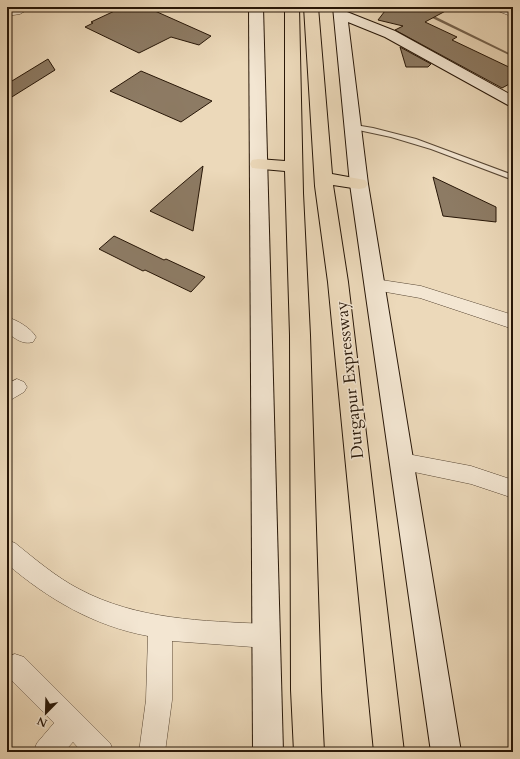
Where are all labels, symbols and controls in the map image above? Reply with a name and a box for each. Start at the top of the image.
street label: Durgapur Expressway [330,300,369,460]
north arrow [26,693,66,733]
text: N [35,713,50,731]

